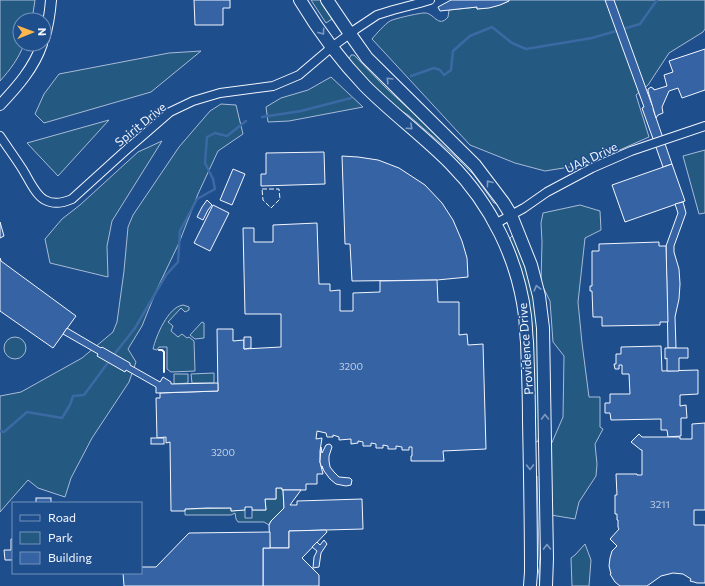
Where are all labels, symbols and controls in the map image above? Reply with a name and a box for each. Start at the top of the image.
north arrow [12,12,52,52]
text: N [36,28,49,36]
one-way arrow [317,28,324,35]
one-way arrow [386,77,394,84]
street label: Spirit Drive [112,99,168,149]
one-way arrow [405,123,413,130]
street label: UAA Drive [563,139,619,175]
one-way arrow [487,180,494,187]
one-way arrow [533,284,542,291]
street label: Providence Drive [515,303,535,395]
house number: 3200 [339,360,363,372]
one-way arrow [541,414,549,420]
house number: 3200 [211,446,235,458]
one-way arrow [526,464,534,470]
house number: 3211 [650,498,670,510]
legend [12,502,142,574]
text: Road [48,510,76,524]
text: Park [48,530,74,544]
one-way arrow [543,544,551,550]
text: Building [48,550,92,564]

